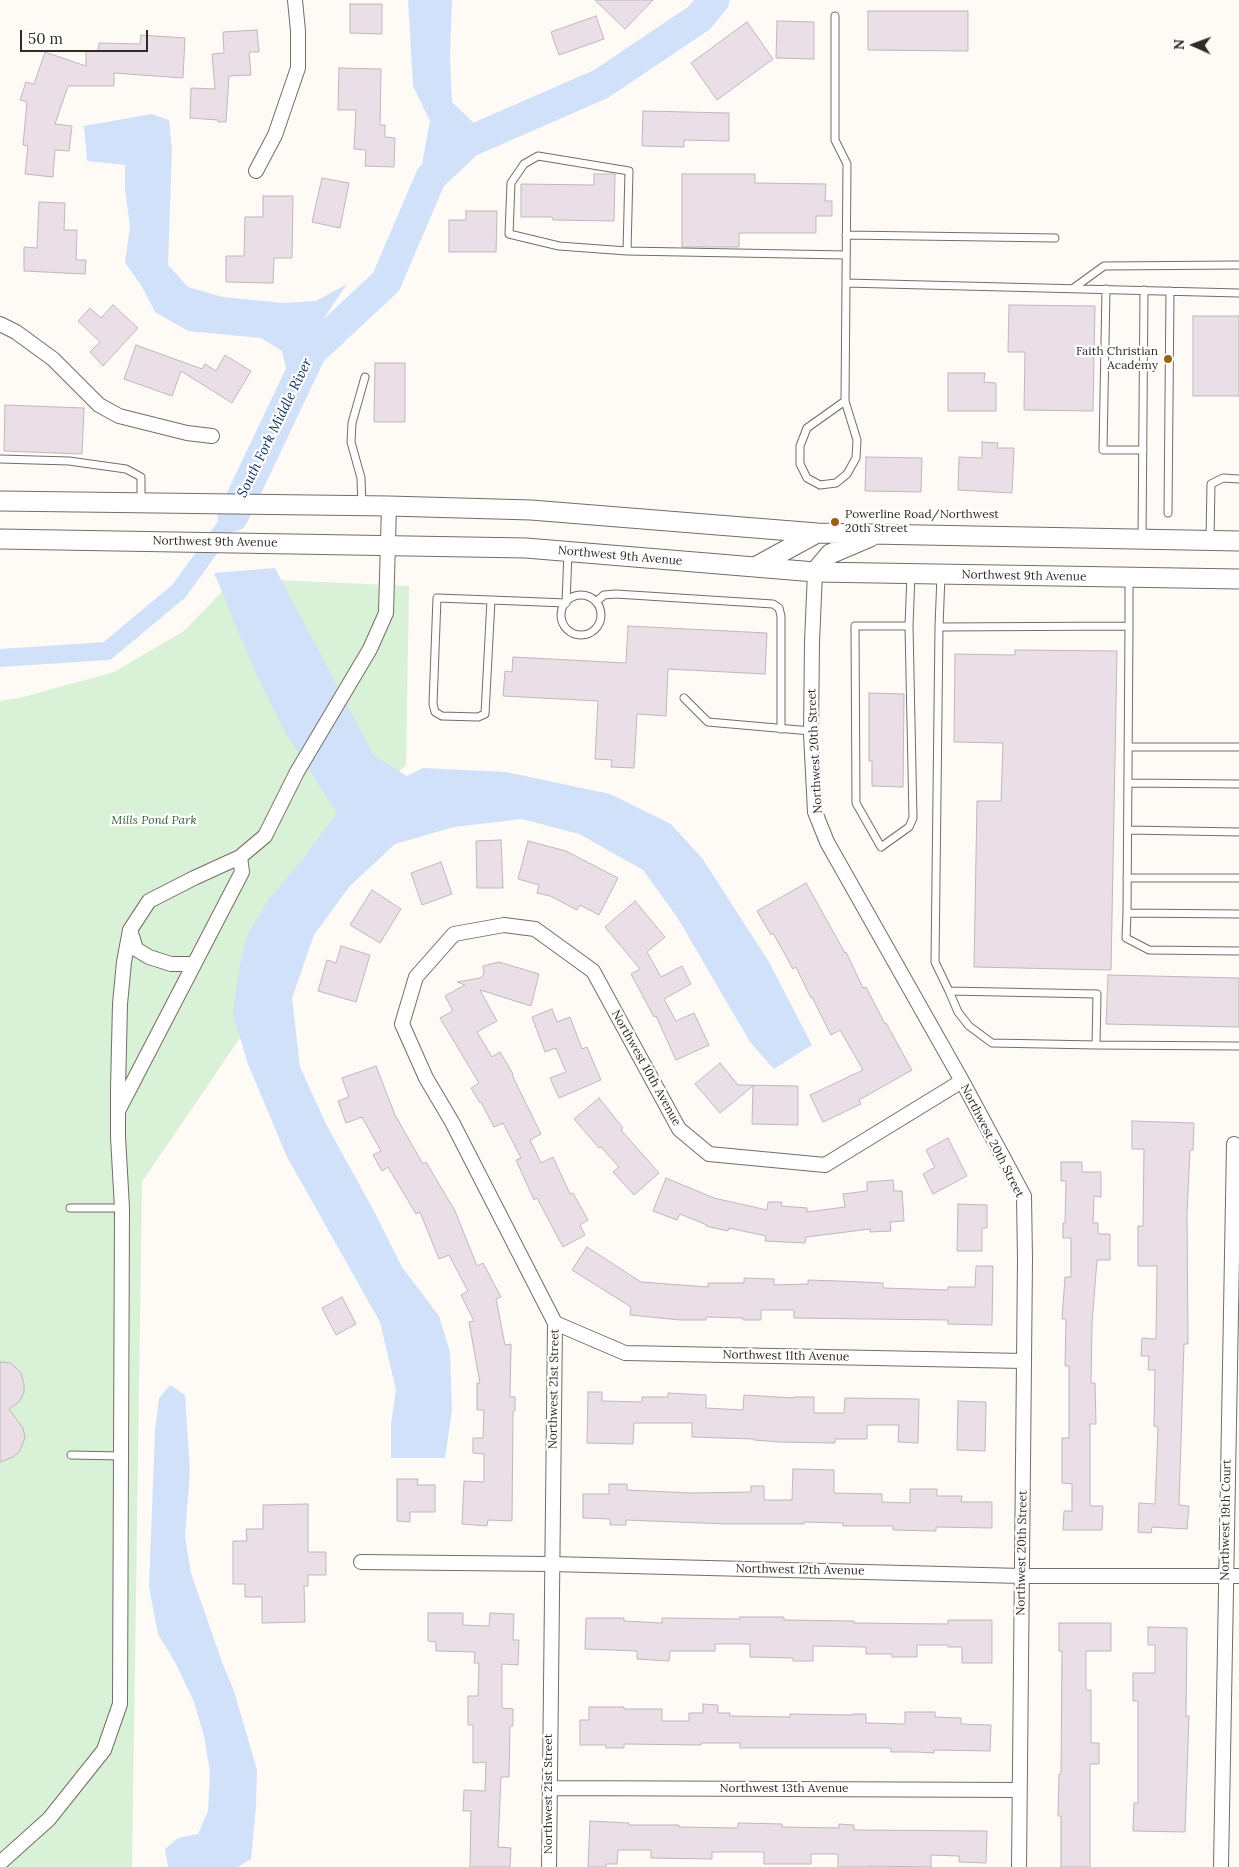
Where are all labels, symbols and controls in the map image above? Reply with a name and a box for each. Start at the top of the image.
scale bar [22,20,150,52]
north arrow [1169,20,1219,70]
text: 50 m [28,29,63,48]
text: N [1170,39,1188,50]
place label: Faith Christian Academy [1076,345,1158,373]
marker: Faith Christian Academy [1162,353,1174,365]
water label: South Fork Middle River [234,356,316,500]
place label: Powerline Road/Northwest 20th Street [845,508,999,536]
marker: Powerline Road/Northwest 20th Street [829,516,841,528]
street label: Northwest 9th Avenue [152,534,278,550]
street label: Northwest 9th Avenue [557,543,683,569]
street label: Northwest 9th Avenue [961,568,1087,584]
street label: Northwest 20th Street [805,688,825,814]
park label: Mills Pond Park [111,814,197,828]
street label: Northwest 10th Avenue [608,1008,684,1128]
street label: Northwest 20th Street [957,1082,1027,1200]
street label: Northwest 21st Street [546,1329,562,1449]
street label: Northwest 11th Avenue [722,1348,850,1364]
street label: Northwest 19th Court [1218,1459,1234,1581]
street label: Northwest 20th Street [1014,1490,1030,1616]
street label: Northwest 12th Avenue [735,1562,865,1578]
street label: Northwest 21st Street [542,1734,556,1854]
street label: Northwest 13th Avenue [719,1782,849,1796]

